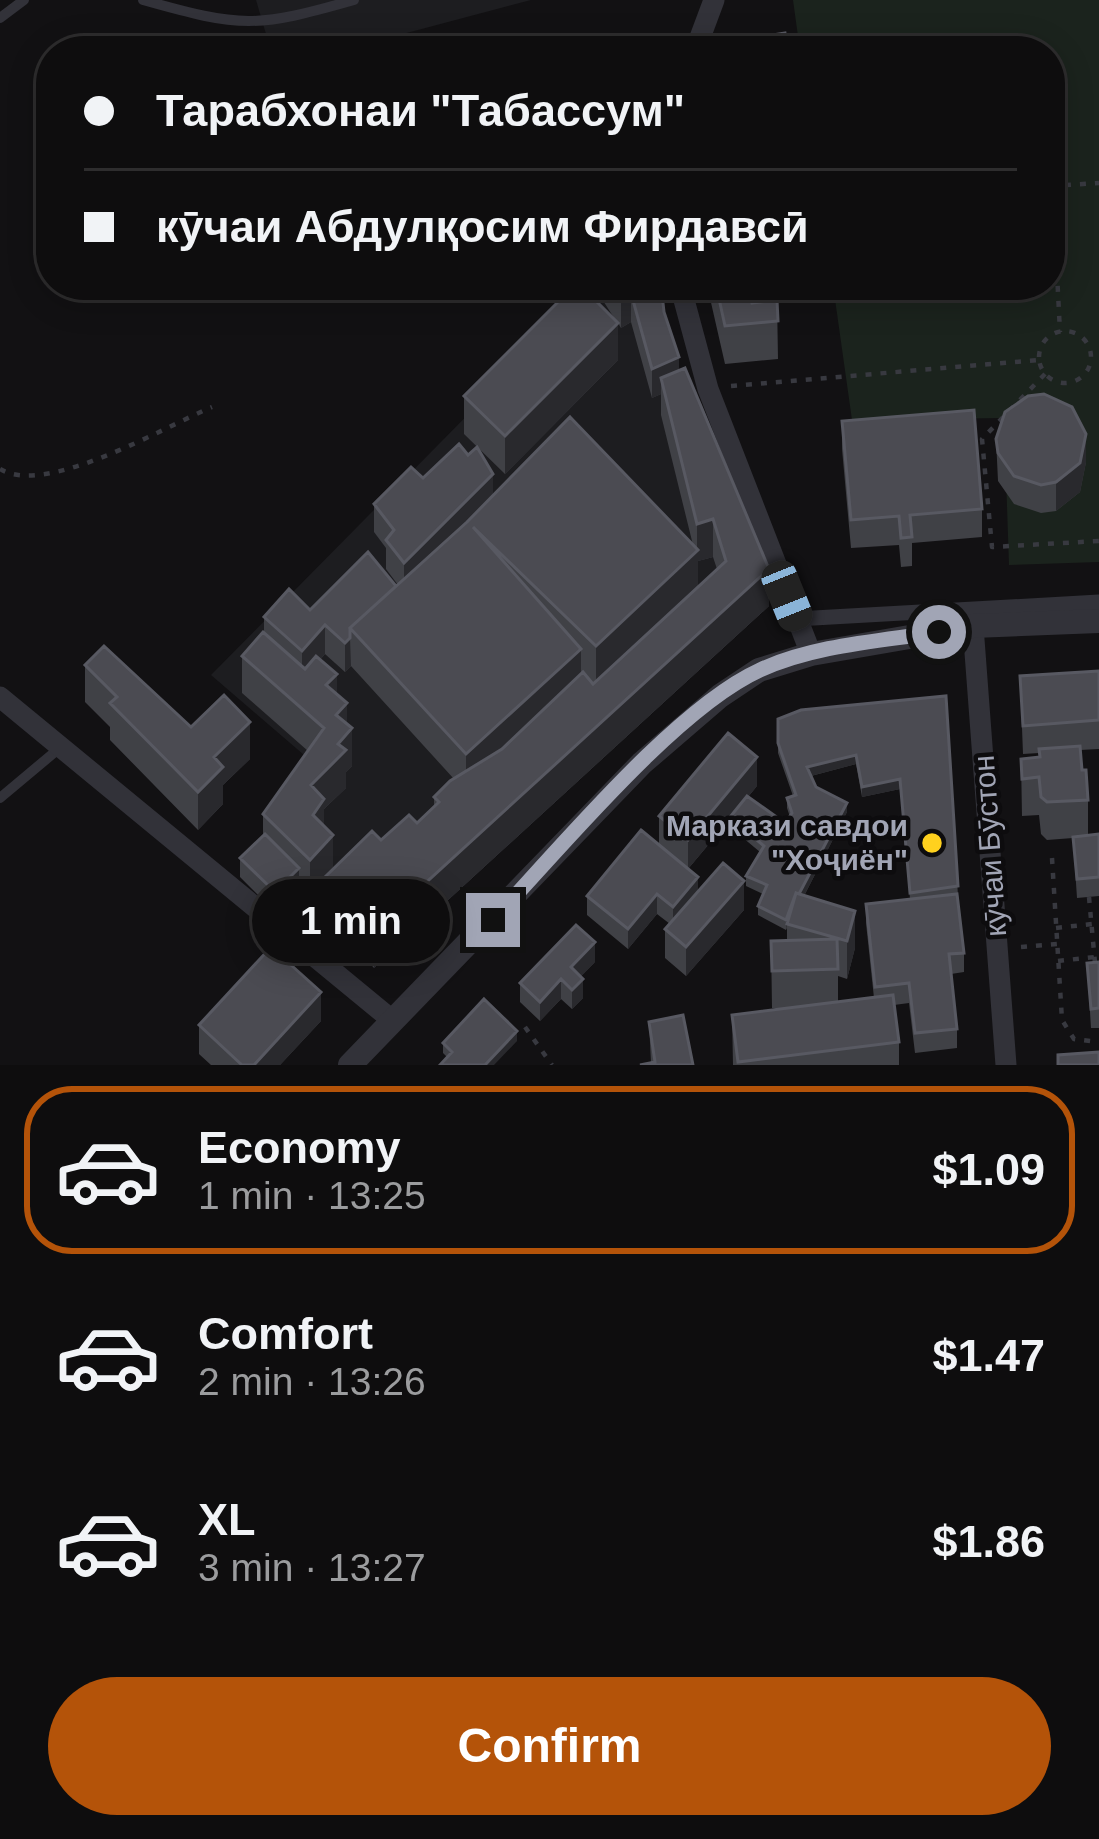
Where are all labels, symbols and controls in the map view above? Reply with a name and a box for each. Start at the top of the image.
text: Тарабхонаи "Табассум" [156,85,685,136]
text: кӯчаи Абдулқосим Фирдавсӣ [156,201,809,252]
car [757,556,817,636]
route start [912,605,966,659]
street label: кӯчаи Бӯстон [967,754,1012,938]
place label: Маркази савдои "Хоҷиён" [666,809,908,876]
marker: Маркази савдои "Хоҷиён" [919,830,945,856]
callout: 1 min [253,878,451,962]
route end [466,893,520,947]
text: 1 min [300,899,402,942]
icon: car [54,1116,162,1224]
text: Economy [198,1122,401,1173]
text: $1.09 [932,1144,1045,1195]
text: 1 min · 13:25 [198,1174,426,1217]
icon: car [54,1302,162,1410]
text: Comfort [198,1308,373,1359]
text: $1.47 [932,1330,1045,1381]
text: 2 min · 13:26 [198,1360,426,1403]
icon: car [54,1488,162,1596]
text: XL [198,1494,256,1545]
text: $1.86 [932,1516,1045,1567]
text: 3 min · 13:27 [198,1546,426,1589]
button: Confirm [48,1677,1051,1815]

